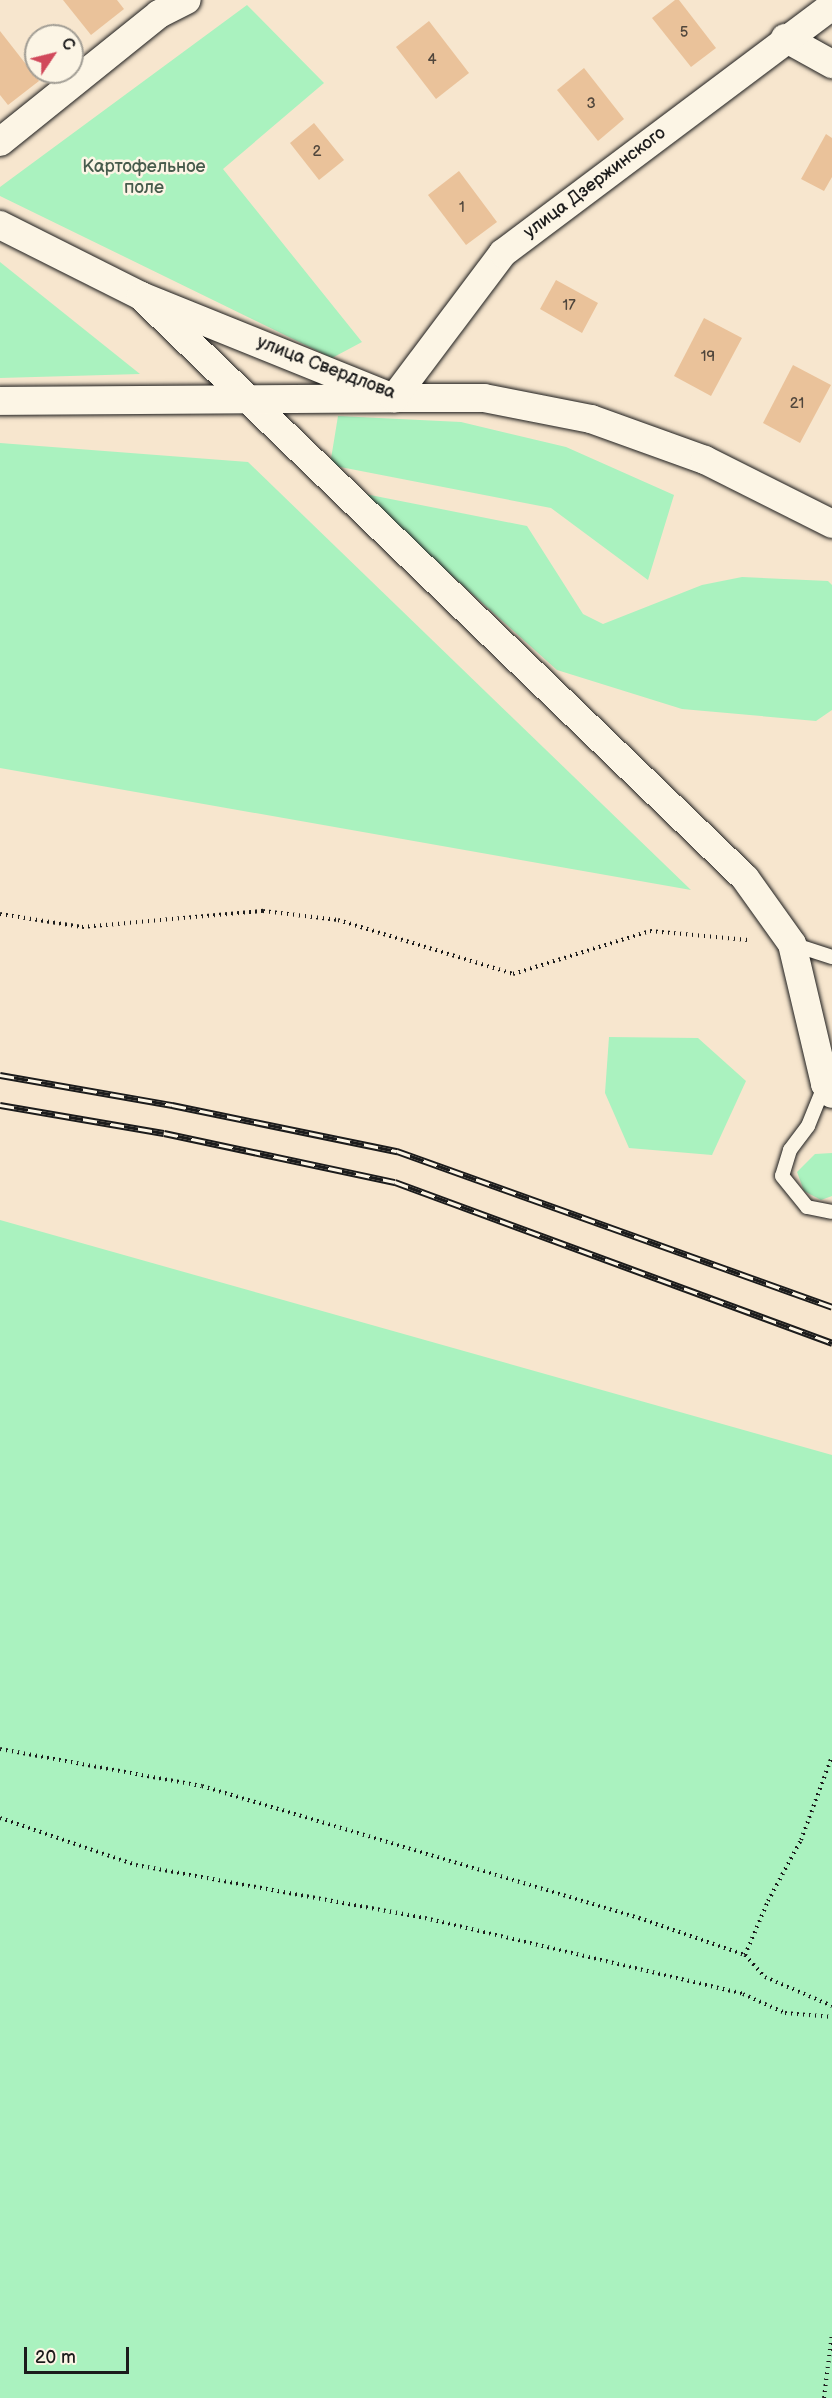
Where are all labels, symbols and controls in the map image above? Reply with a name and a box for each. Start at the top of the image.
north arrow [24,24,84,84]
house number: 5 [680,24,688,42]
text: С [57,35,78,55]
house number: 4 [427,51,437,69]
house number: 3 [586,95,596,113]
street label: улица Дзержинского [520,123,670,243]
house number: 2 [313,143,321,161]
park label: Картофельное поле [82,157,206,200]
house number: 1 [459,199,465,217]
house number: 17 [562,297,576,315]
street label: улица Свердлова [254,332,398,404]
house number: 19 [701,348,715,366]
house number: 21 [790,395,804,413]
scale bar [27,2335,132,2373]
text: 20 m [35,2347,76,2368]

